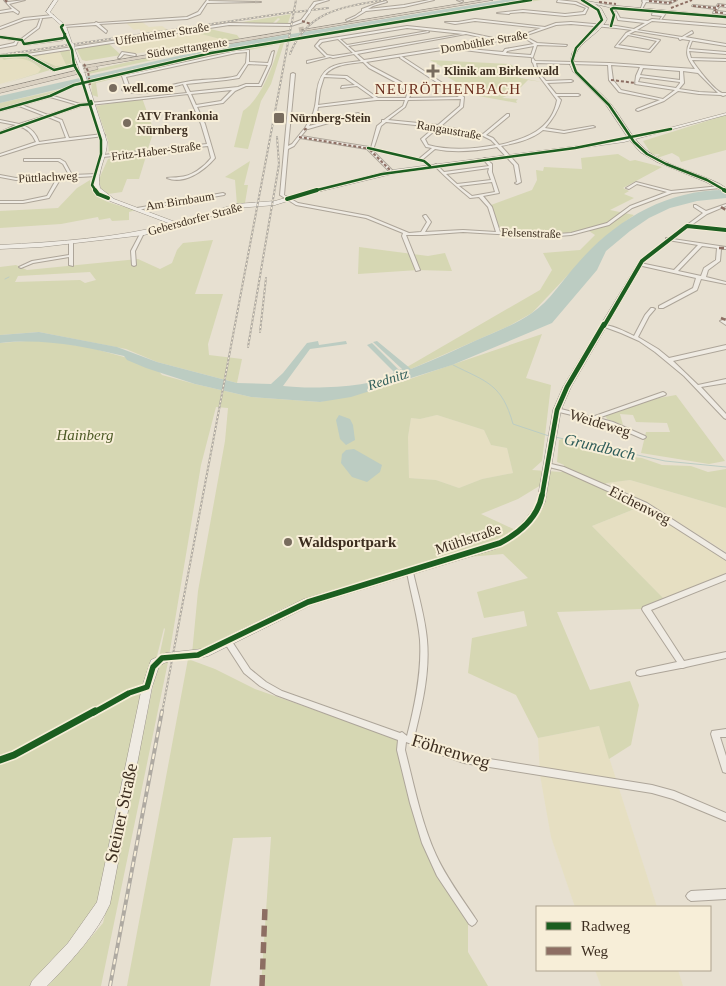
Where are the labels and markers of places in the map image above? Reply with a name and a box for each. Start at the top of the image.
marker: Klinik am Birkenwald [426,64,440,78]
place label: Klinik am Birkenwald [444,64,559,78]
place label: well.come [123,81,174,95]
marker: well.come [107,82,119,94]
place label: ATV Frankonia Nürnberg [137,109,218,137]
marker: Nürnberg-Stein [272,111,286,125]
place label: Nürnberg-Stein [290,111,371,125]
marker: ATV Frankonia Nürnberg [121,117,133,129]
place label: Waldsportpark [298,534,397,550]
marker: Waldsportpark [282,536,294,548]

